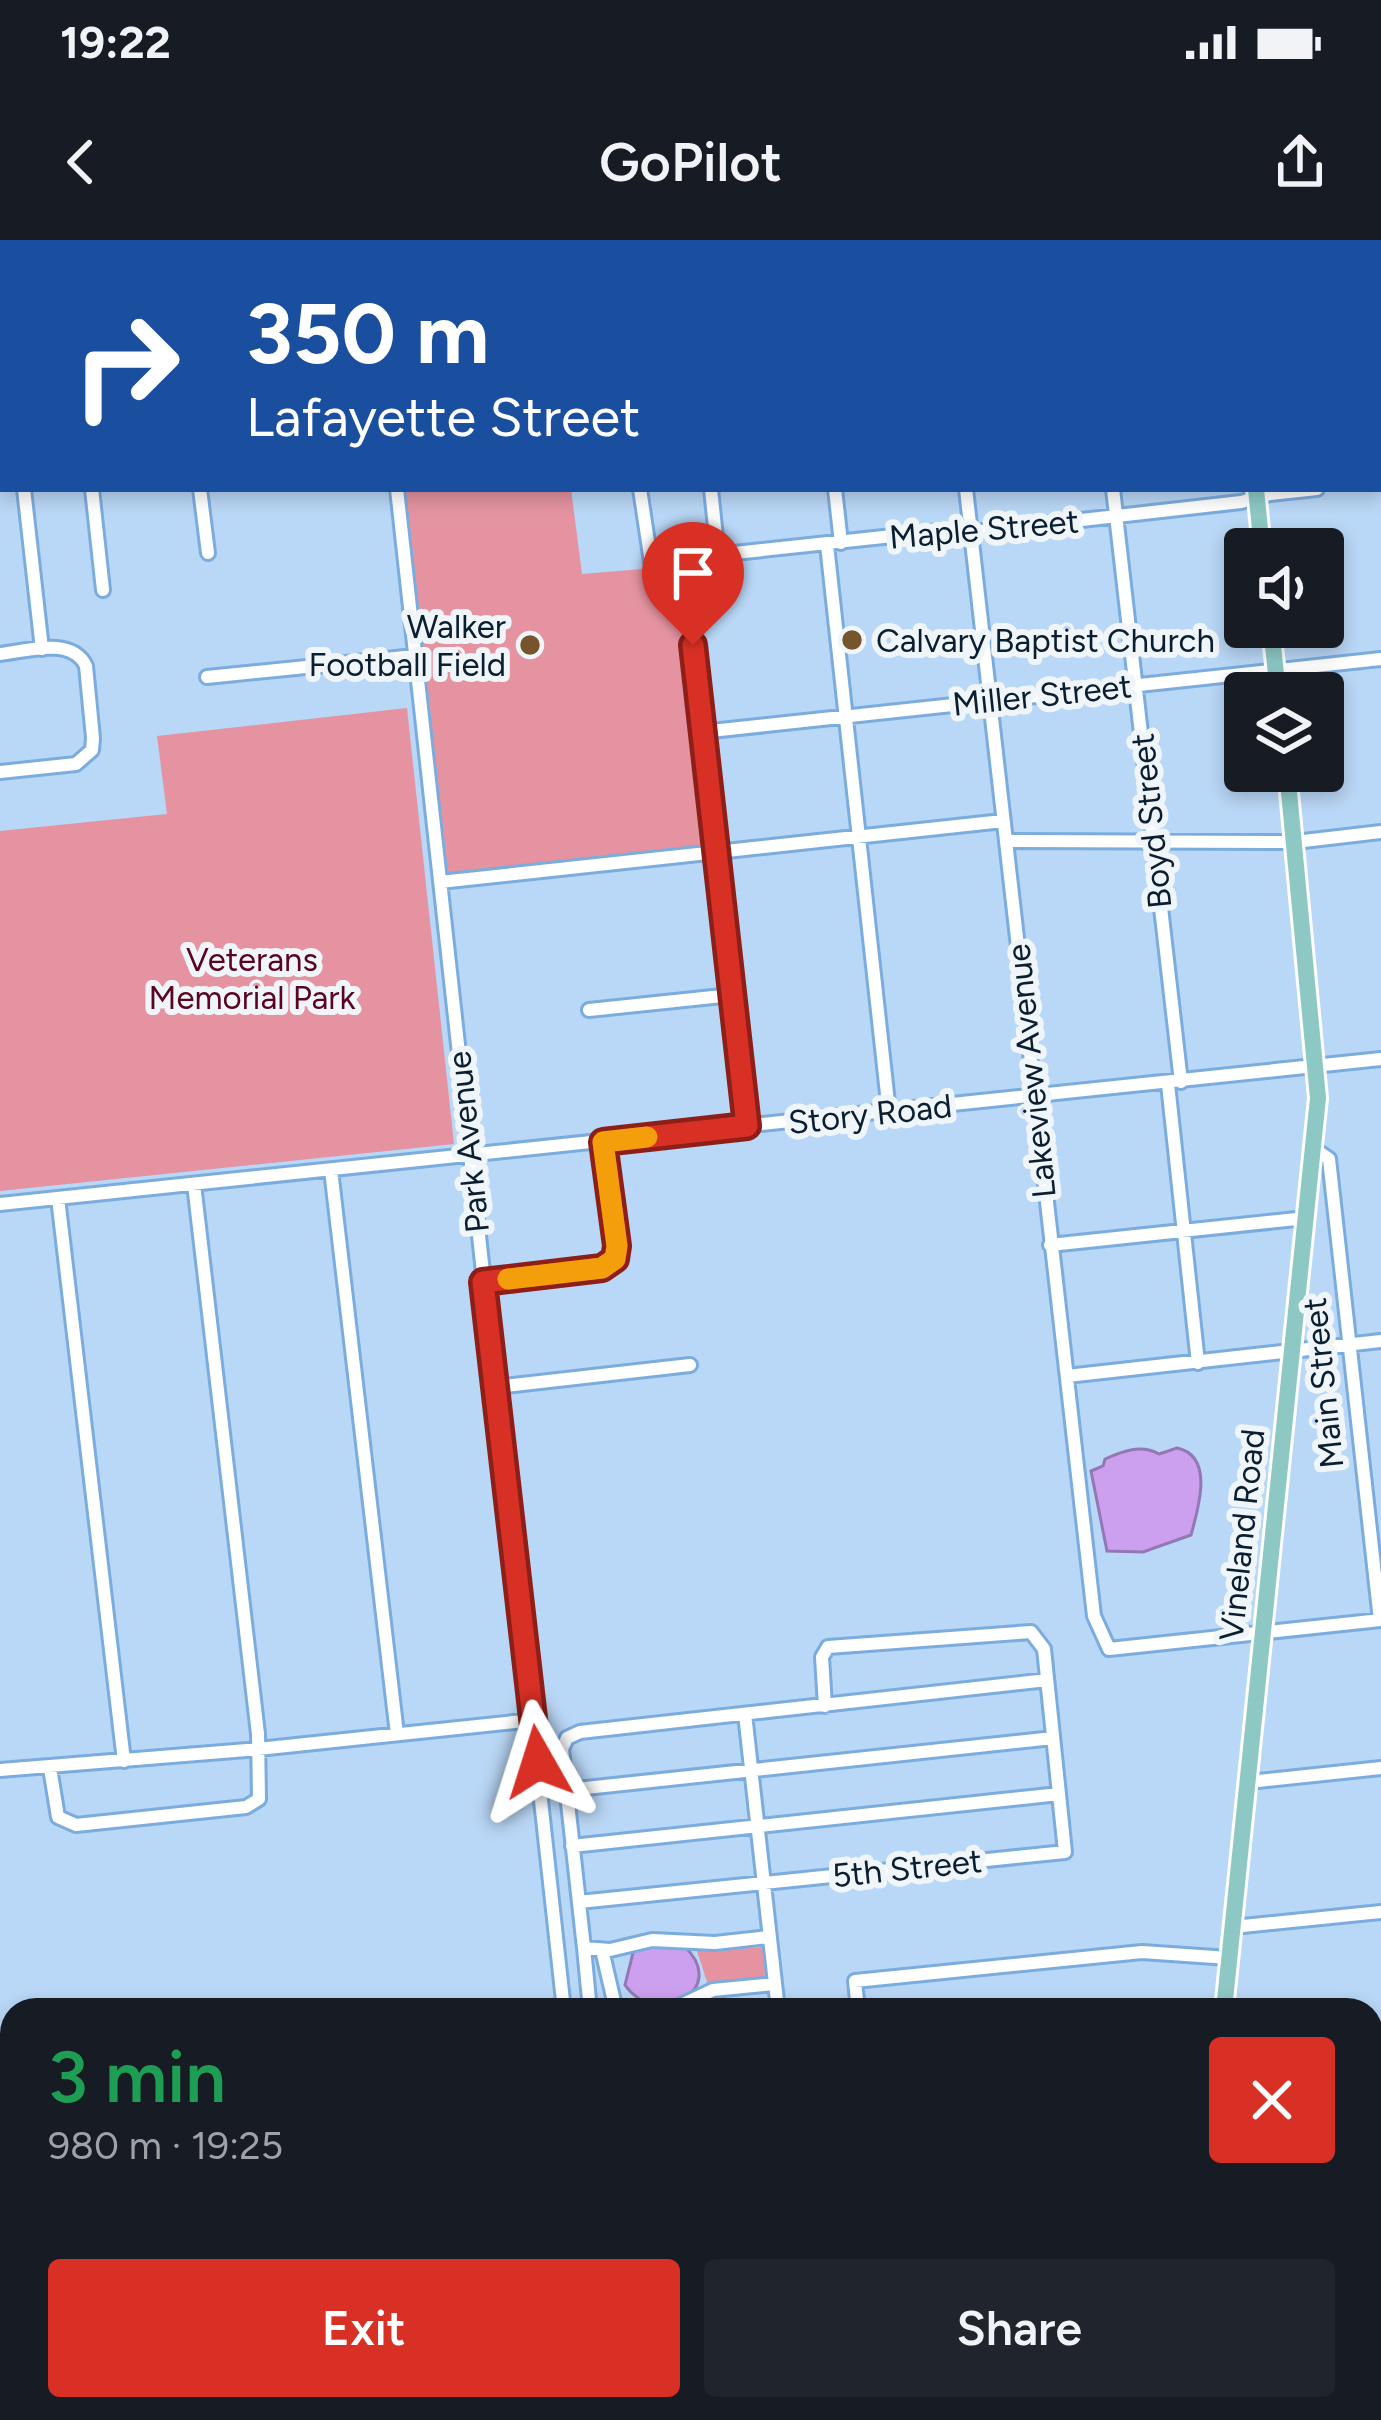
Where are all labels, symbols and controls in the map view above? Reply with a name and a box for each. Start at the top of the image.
text: 19:22 [60,15,171,69]
icon: back [48,129,114,195]
icon: share [1267,129,1333,195]
text: GoPilot [599,130,782,195]
text: 350 m [246,283,489,384]
icon: right [48,288,204,444]
text: Lafayette Street [246,385,640,450]
street label: Maple Street [888,501,1080,557]
pin [642,522,744,645]
map controls [1224,528,1344,792]
button: sound [1224,528,1344,648]
icon: arrive [660,540,726,606]
place label: Walker Football Field [308,607,506,684]
place label: Calvary Baptist Church [876,621,1215,660]
marker: Calvary Baptist Church [839,627,865,653]
marker: Walker Football Field [517,632,543,658]
street label: Miller Street [951,666,1133,724]
button: layers [1224,672,1344,792]
street label: Boyd Street [1122,732,1180,910]
park label: Veterans Memorial Park [149,940,355,1017]
street label: Lakeview Avenue [998,942,1064,1200]
street label: Park Avenue [439,1049,497,1235]
street label: Story Road [786,1086,954,1142]
street label: Main Street [1295,1296,1351,1470]
street label: Vineland Road [1211,1427,1273,1643]
position arrow [475,1699,601,1825]
street label: 5th Street [830,1841,984,1895]
text: 3 min [48,2034,226,2120]
button: close [1209,2037,1335,2163]
text: 980 m · 19:25 [48,2122,283,2169]
button: Exit [48,2259,680,2397]
button: Share [704,2259,1335,2397]

